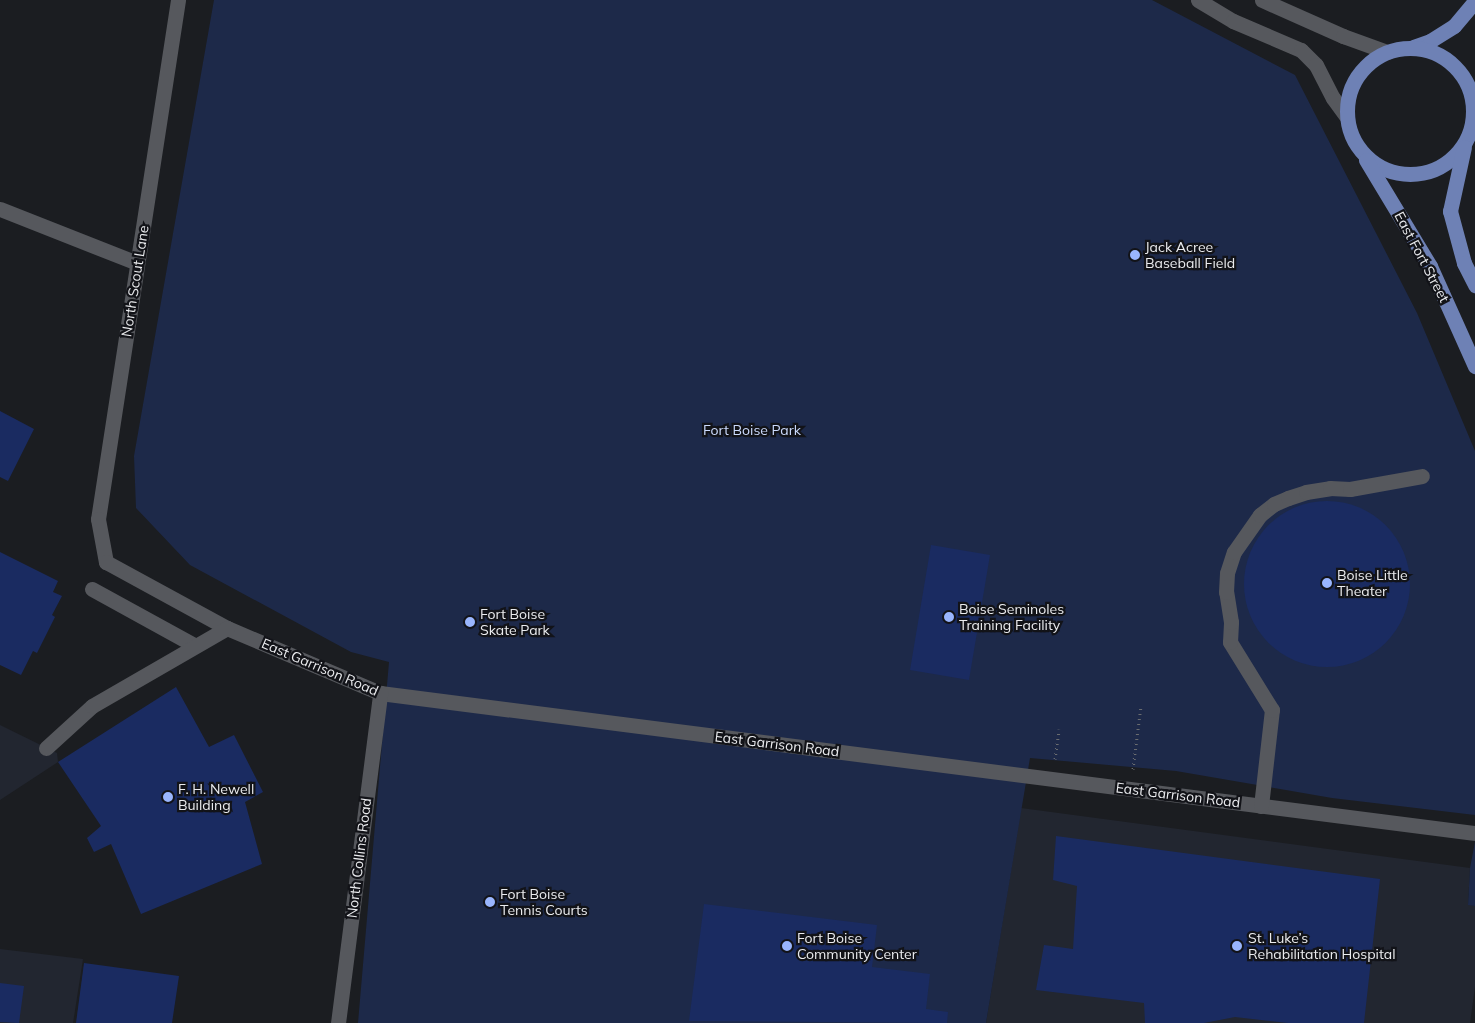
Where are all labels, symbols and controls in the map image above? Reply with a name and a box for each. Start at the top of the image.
street label: East Fort Street [1391,209,1453,305]
street label: North Scout Lane [118,224,152,338]
place label: Jack Acree Baseball Field [1145,239,1235,272]
marker: Jack Acree Baseball Field [1129,249,1141,261]
park label: Fort Boise Park [703,422,801,438]
place label: Boise Little Theater [1337,567,1408,600]
marker: Boise Little Theater [1321,577,1333,589]
place label: Boise Seminoles Training Facility [959,601,1064,634]
place label: Fort Boise Skate Park [480,606,550,638]
marker: Boise Seminoles Training Facility [943,611,955,623]
marker: Fort Boise Skate Park [464,616,476,628]
street label: East Garrison Road [259,635,381,699]
street label: East Garrison Road [714,728,840,760]
street label: East Garrison Road [1115,779,1241,811]
place label: F. H. Newell Building [178,781,254,814]
marker: F. H. Newell Building [162,791,174,803]
street label: North Collins Road [343,797,375,919]
place label: Fort Boise Tennis Courts [500,886,588,919]
marker: Fort Boise Tennis Courts [484,896,496,908]
place label: Fort Boise Community Center [797,930,917,962]
place label: St. Luke’s Rehabilitation Hospital [1248,930,1396,962]
marker: St. Luke’s Rehabilitation Hospital [1230,939,1244,953]
marker: Fort Boise Community Center [781,940,793,952]

